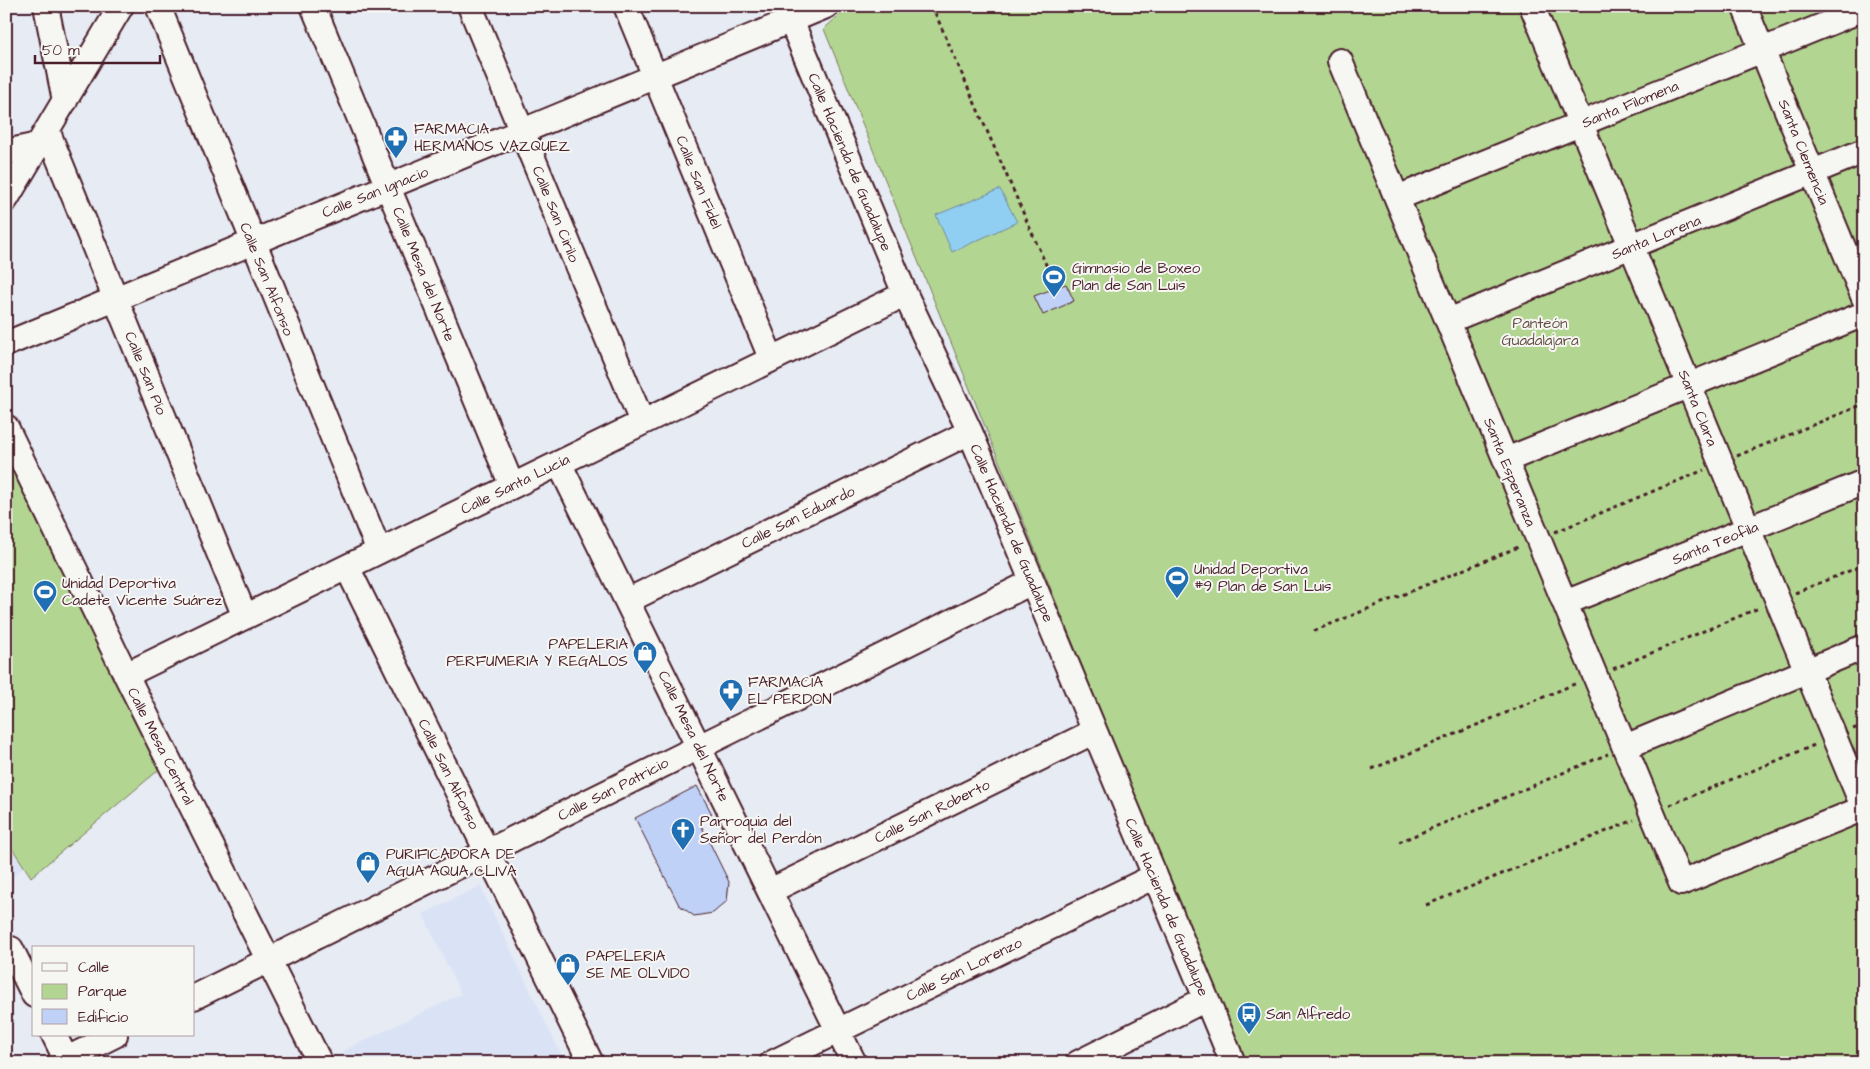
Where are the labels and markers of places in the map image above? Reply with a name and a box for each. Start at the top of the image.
place label: FARMACIA HERMANOS VAZQUEZ [414,119,571,157]
pharmacy icon: FARMACIA HERMANOS VAZQUEZ [383,125,409,159]
place label: Gimnasio de Boxeo Plan de San Luis [1072,258,1201,296]
sports icon: Gimnasio de Boxeo Plan de San Luis [1041,264,1067,298]
place label: Unidad Deportiva #9 Plan de San Luis [1194,559,1332,597]
sports icon: Unidad Deportiva #9 Plan de San Luis [1164,565,1190,599]
place label: Unidad Deportiva Cadete Vicente Suárez [62,573,222,611]
sports icon: Unidad Deportiva Cadete Vicente Suárez [32,579,58,613]
place label: PAPELERIA PERFUMERIA Y REGALOS [447,634,628,672]
shop icon: PAPELERIA PERFUMERIA Y REGALOS [632,640,658,674]
place label: FARMACIA EL PERDON [748,672,832,710]
pharmacy icon: FARMACIA EL PERDON [718,678,744,712]
place label: Parroquia del Señor del Perdón [700,811,822,849]
church icon: Parroquia del Señor del Perdón [670,817,696,851]
place label: PURIFICADORA DE AGUA AQUA CLIVA [386,844,517,882]
shop icon: PURIFICADORA DE AGUA AQUA CLIVA [355,850,381,884]
place label: PAPELERIA SE ME OLVIDO [586,946,690,984]
shop icon: PAPELERIA SE ME OLVIDO [555,952,581,986]
bus stop icon: San Alfredo [1236,1001,1262,1035]
place label: San Alfredo [1266,1004,1351,1025]

